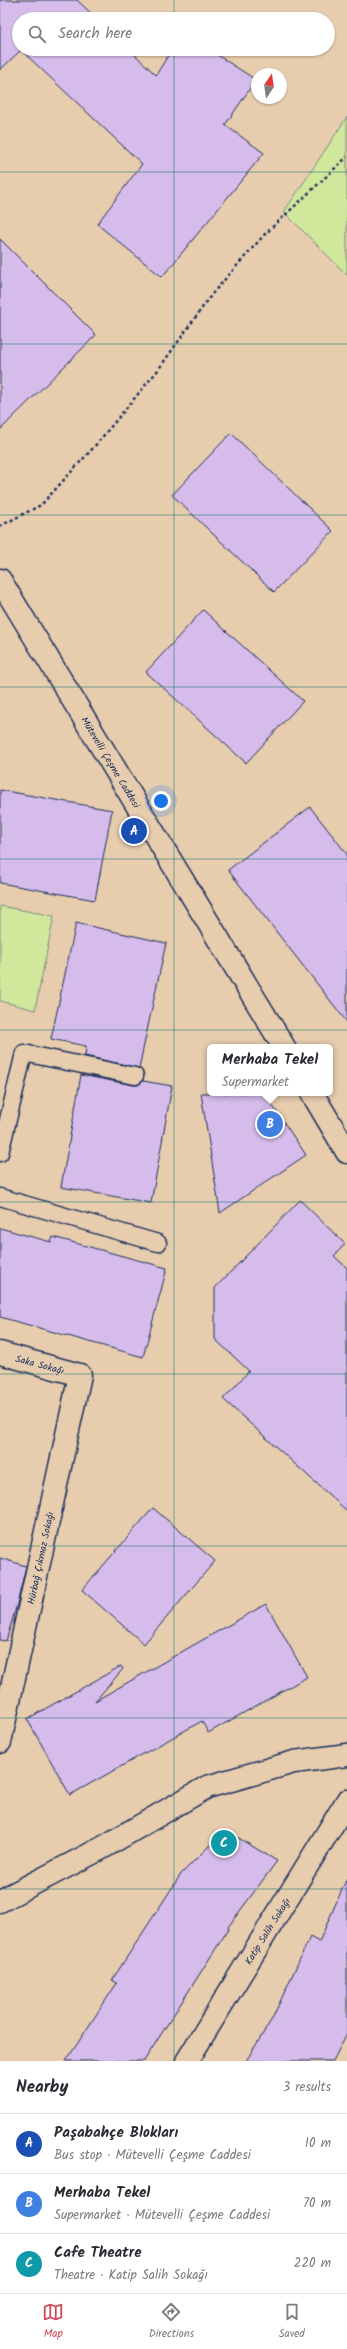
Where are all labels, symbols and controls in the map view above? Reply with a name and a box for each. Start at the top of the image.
search box [12,12,335,56]
text: Search here [58,22,132,46]
icon: search [26,23,48,45]
north arrow [251,68,287,104]
street label: Mütevelli Çeşme Caddesi [76,714,144,812]
your location [151,791,171,811]
pin: A [121,816,147,846]
popup [207,1044,333,1096]
text: Merhaba Tekel [222,1048,318,1072]
text: Supermarket [222,1072,289,1093]
pin: B [257,1109,283,1139]
street label: Saka Sokağı [14,1351,66,1379]
street label: Hürbağ Çıkmaz Sokağı [23,1510,59,1606]
pin: C [211,1828,237,1858]
street label: Katip Salih Sokağı [241,1895,295,1968]
text: Nearby [16,2074,68,2101]
text: 3 results [283,2077,331,2098]
text: Paşabahçe Blokları [54,2121,178,2145]
text: A [25,2133,33,2154]
text: 10 m [305,2133,331,2154]
text: Bus stop · Mütevelli Çeşme Caddesi [54,2145,251,2166]
text: Merhaba Tekel [54,2181,150,2205]
text: B [25,2193,33,2214]
text: 70 m [303,2193,331,2214]
text: Supermarket · Mütevelli Çeşme Caddesi [54,2205,270,2226]
text: Cafe Theatre [54,2241,142,2265]
text: C [25,2253,33,2274]
text: 220 m [294,2253,331,2274]
text: Theatre · Katip Salih Sokağı [54,2265,208,2286]
tab: Map [42,2301,64,2343]
tab: Directions [149,2301,194,2343]
tab: Saved [279,2301,305,2343]

